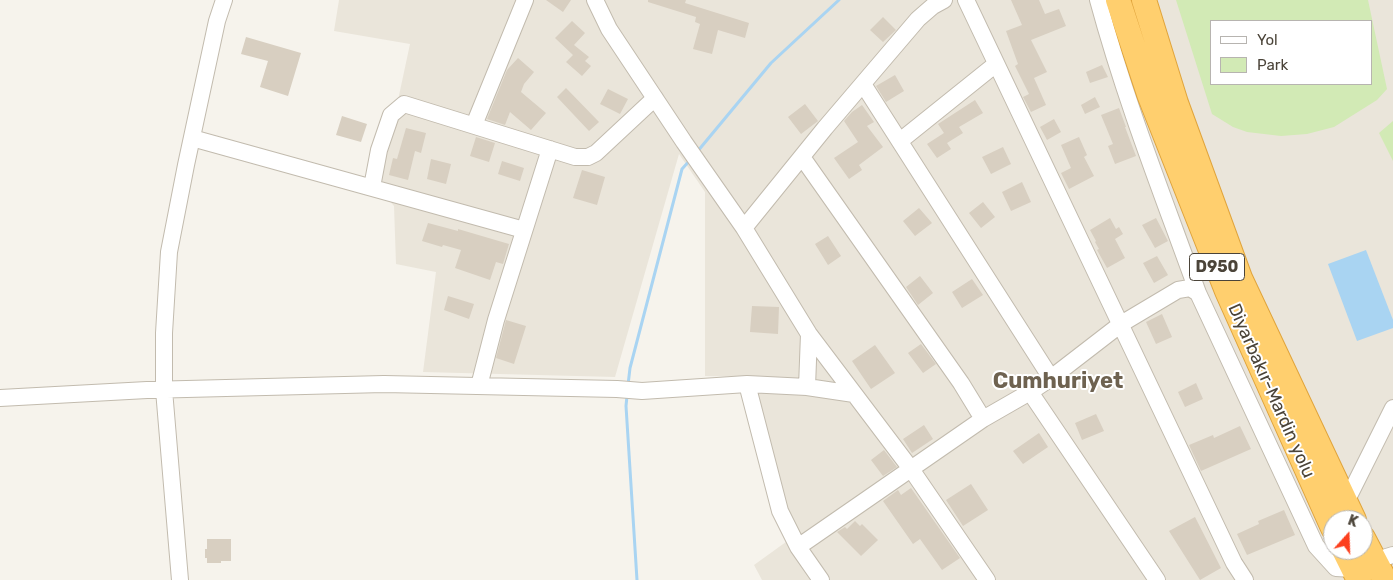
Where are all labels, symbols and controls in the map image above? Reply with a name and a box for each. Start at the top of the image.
legend [1210,20,1373,85]
text: Yol [1257,31,1278,49]
text: Park [1257,56,1288,74]
road number: D950 [1190,253,1244,280]
street label: Diyarbakır-Mardin yolu [1223,300,1319,482]
district label: Cumhuriyet [993,369,1123,395]
north arrow [1323,510,1373,560]
text: K [1346,512,1360,531]

